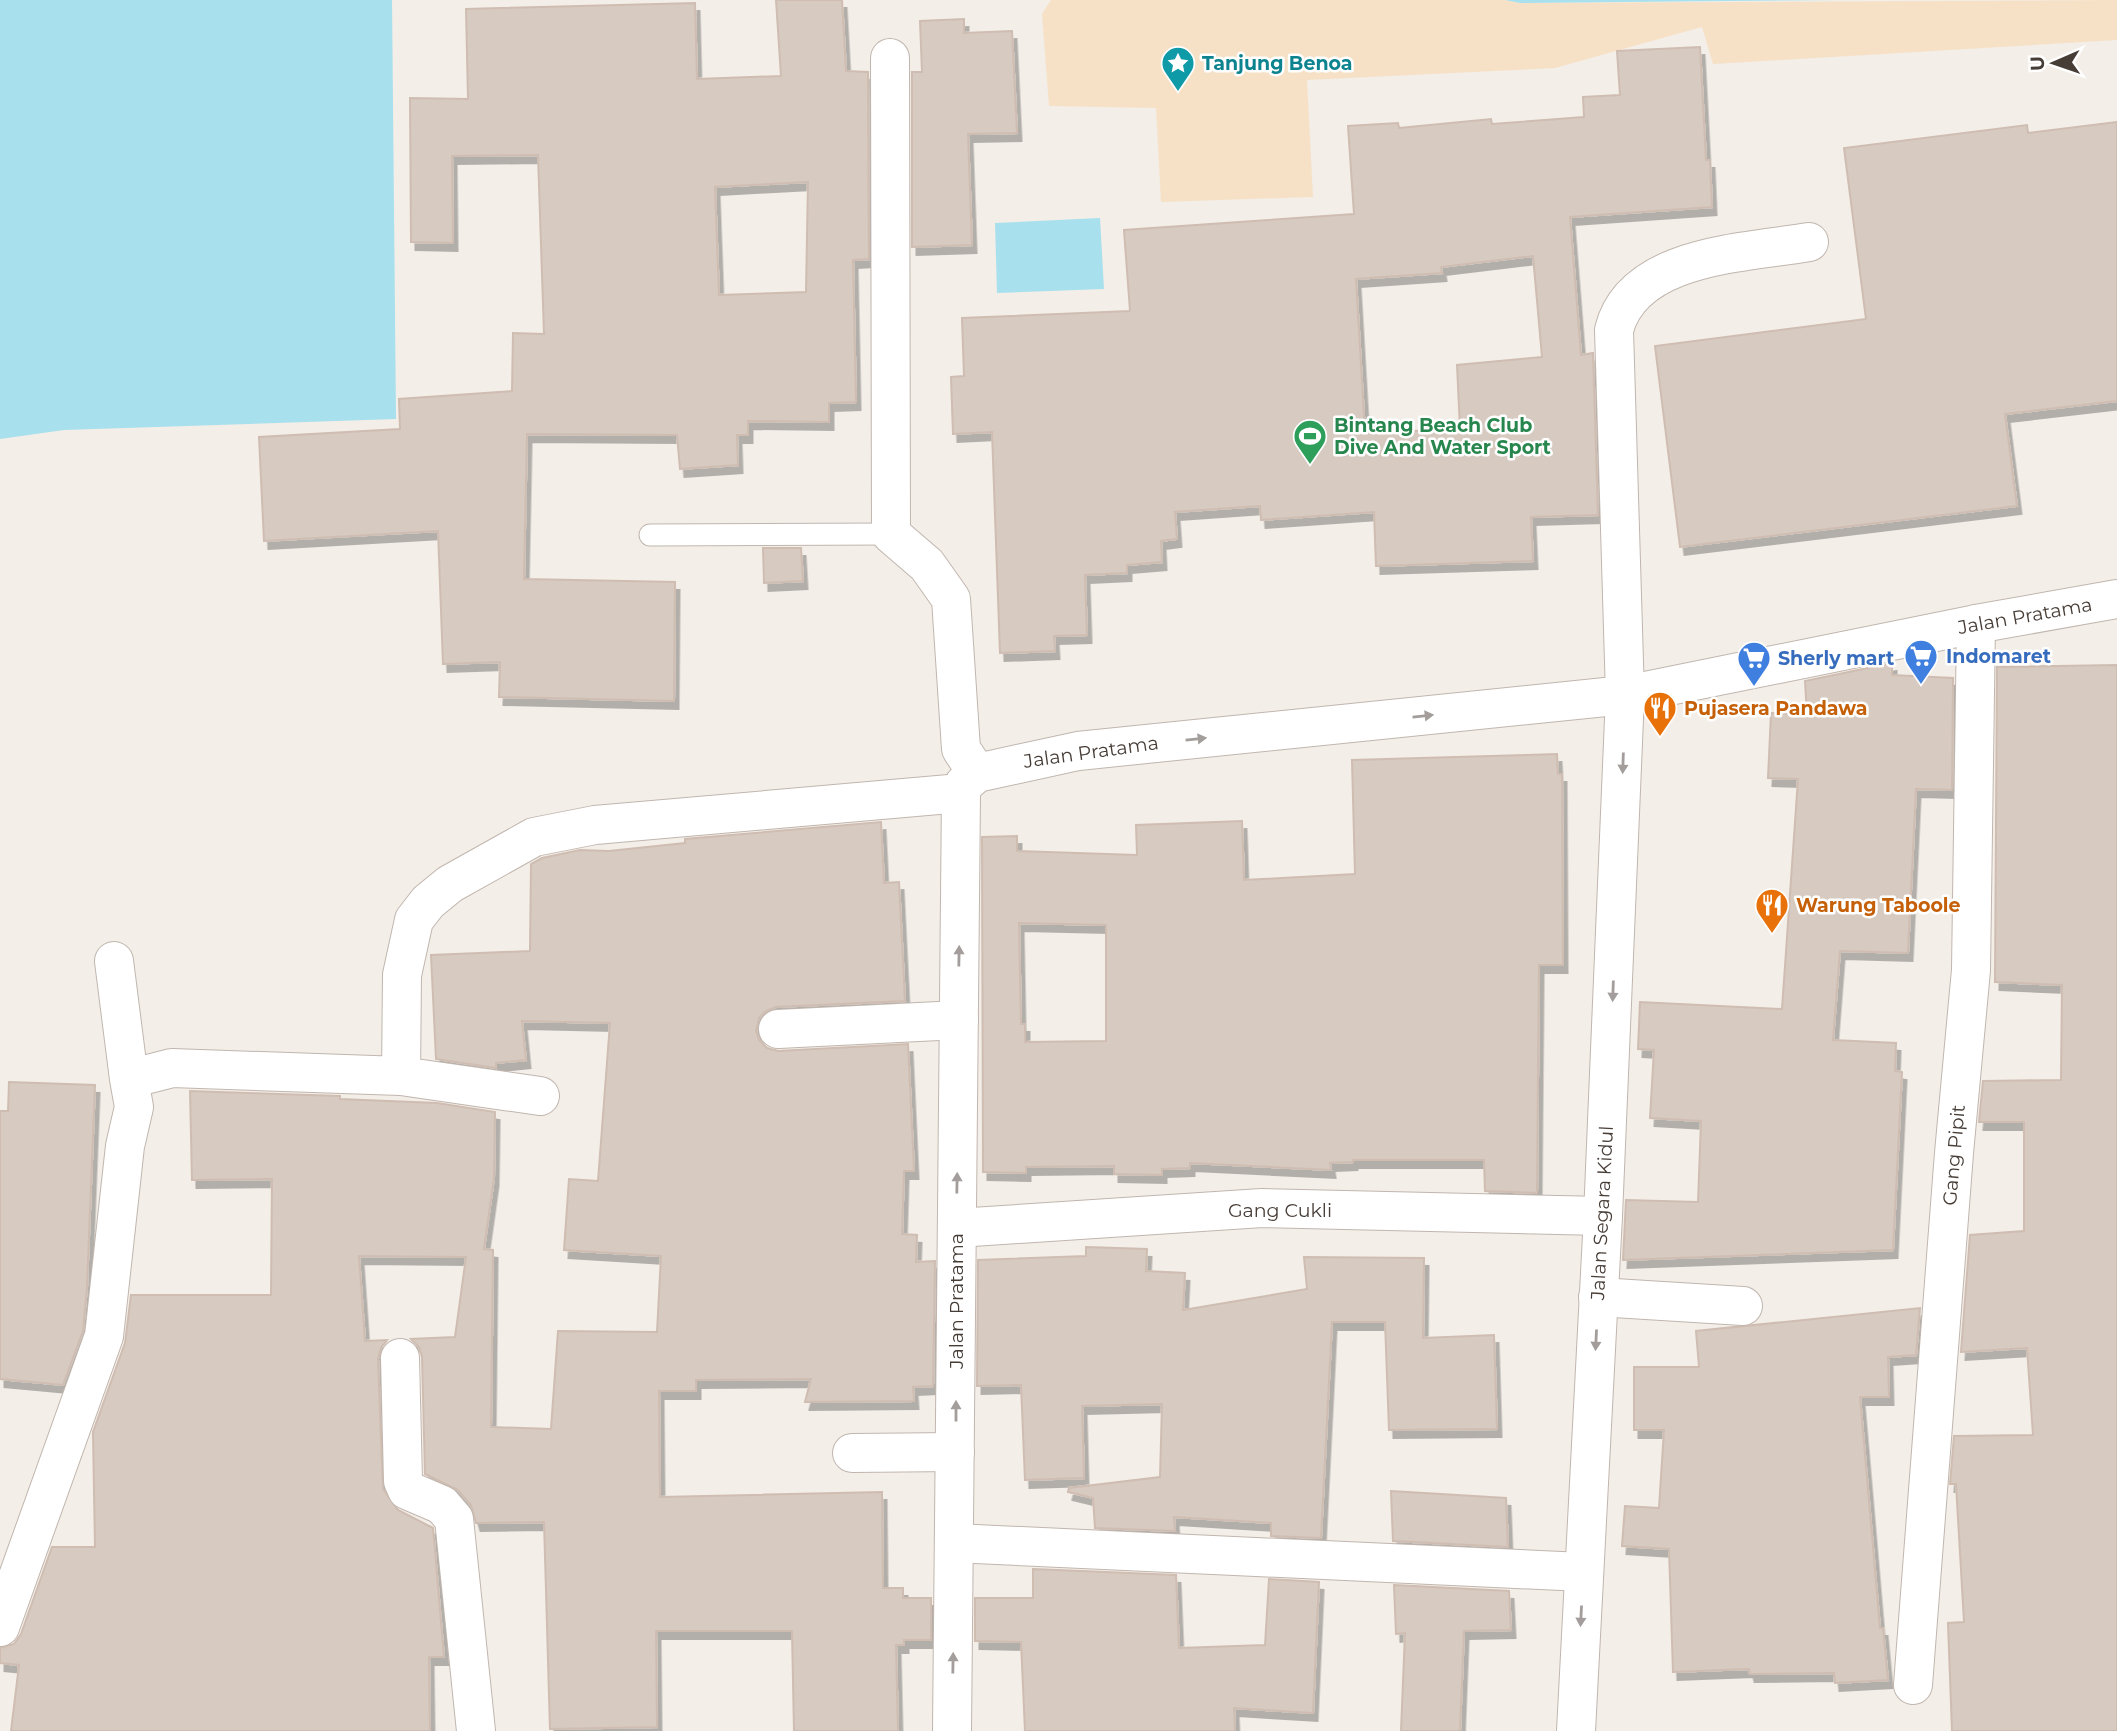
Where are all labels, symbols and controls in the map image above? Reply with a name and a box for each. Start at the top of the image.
north arrow [2019,28,2089,98]
place icon: Tanjung Benoa [1159,44,1197,93]
place label: Tanjung Benoa [1202,52,1353,75]
text: U [2026,56,2049,71]
place label: Bintang Beach Club Dive And Water Sport [1334,414,1551,459]
sports icon: Bintang Beach Club Dive And Water Sport [1291,417,1329,466]
street label: Jalan Pratama [1955,593,2094,639]
supermarket icon: Indomaret [1902,637,1940,686]
supermarket icon: Sherly mart [1735,639,1773,688]
place label: Indomaret [1946,645,2051,668]
place label: Sherly mart [1778,647,1894,670]
restaurant icon: Pujasera Pandawa [1641,689,1679,738]
place label: Pujasera Pandawa [1684,697,1868,720]
one-way arrow [1412,710,1434,721]
street label: Jalan Pratama [1021,731,1160,773]
one-way arrow [1185,733,1207,744]
one-way arrow [1617,753,1628,775]
restaurant icon: Warung Taboole [1753,886,1791,935]
place label: Warung Taboole [1796,894,1961,917]
one-way arrow [953,945,965,967]
one-way arrow [1607,980,1618,1002]
street label: Gang Pipit [1938,1103,1970,1206]
street label: Jalan Segara Kidul [1586,1125,1618,1302]
one-way arrow [951,1172,963,1194]
street label: Gang Cukli [1228,1199,1332,1222]
street label: Jalan Pratama [945,1233,968,1370]
one-way arrow [1590,1329,1601,1351]
one-way arrow [950,1400,962,1422]
one-way arrow [1575,1605,1586,1627]
one-way arrow [947,1652,958,1674]

